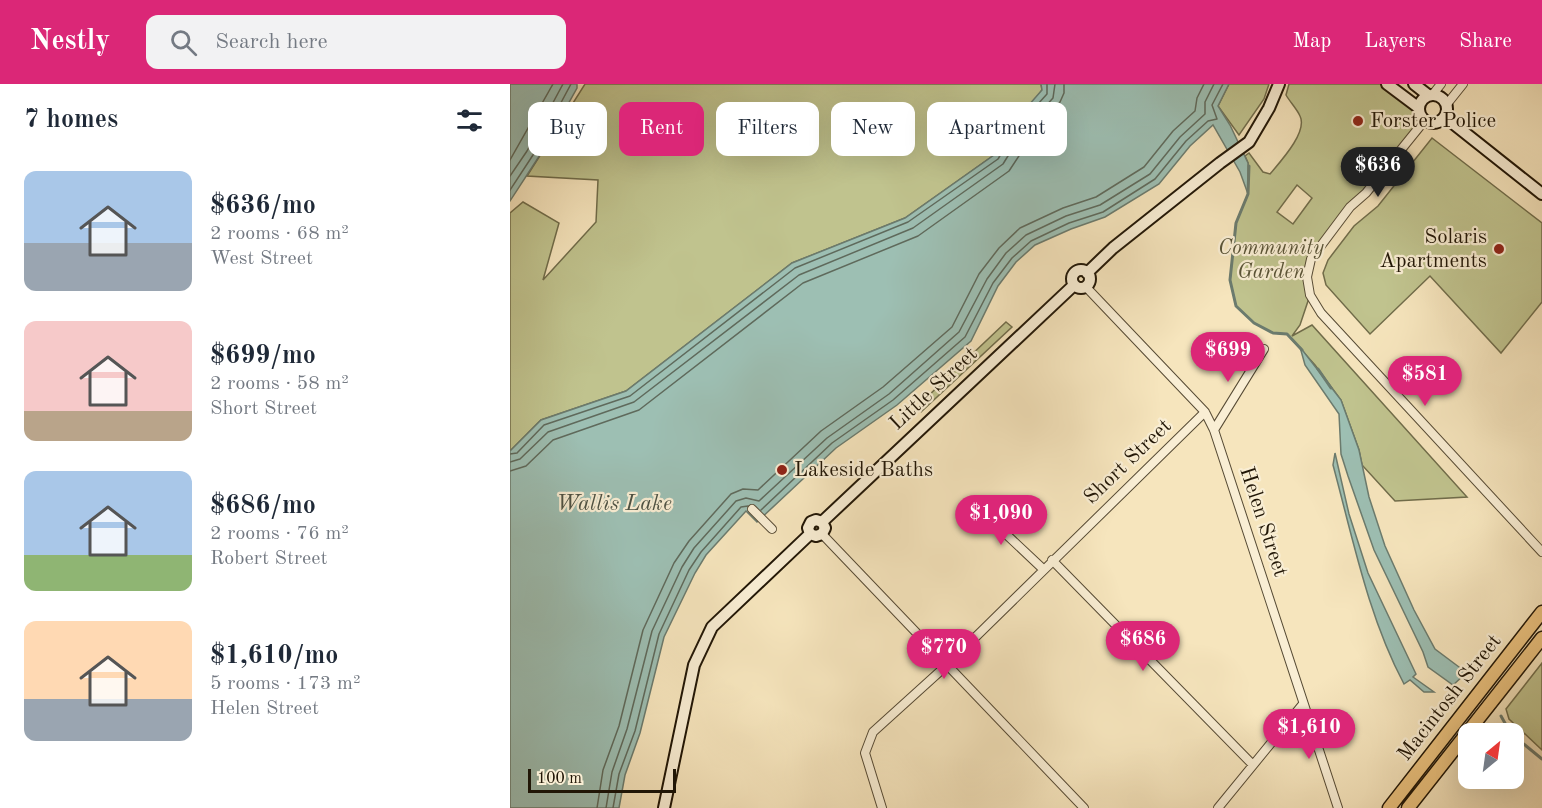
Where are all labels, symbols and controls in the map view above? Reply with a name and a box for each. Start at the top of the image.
search box [146,15,566,69]
icon: search [167,26,200,59]
text: Nestly [30,28,110,56]
text: Search here [215,31,328,53]
text: Map [1292,31,1331,52]
text: Layers [1364,31,1426,52]
text: Share [1459,31,1512,52]
chip: Buy [528,102,607,156]
chip: Rent [619,102,704,156]
chip: Filters [716,102,819,156]
chip: New [831,102,915,156]
chip: Apartment [927,102,1067,156]
icon: filters [453,104,486,137]
text: 7 homes [24,107,118,133]
place label: Forster Police [1370,111,1496,132]
marker: Forster Police [1351,114,1365,128]
pin: $636 [1342,147,1414,198]
text: $636 [1355,156,1401,176]
text: $636/mo [210,193,316,219]
icon: home [72,195,144,267]
text: 2 rooms · 68 m² [210,224,349,244]
place label: Solaris Apartments [1380,227,1487,272]
park label: Community Garden [1218,238,1324,283]
marker: Solaris Apartments [1492,242,1506,256]
text: West Street [210,249,313,269]
pin: $699 [1192,332,1264,383]
text: $699 [1205,341,1251,361]
text: $699/mo [210,343,316,369]
street label: Little Street [886,343,982,435]
icon: home [72,345,144,417]
pin: $581 [1389,356,1461,407]
text: $581 [1402,365,1448,385]
text: 2 rooms · 58 m² [210,374,349,394]
text: Short Street [210,399,317,419]
street label: Short Street [1080,415,1176,509]
place label: Lakeside Baths [794,460,933,481]
marker: Lakeside Baths [775,463,789,477]
street label: Helen Street [1235,464,1291,580]
text: $686/mo [210,493,316,519]
water label: Wallis Lake [556,493,672,515]
icon: home [72,495,144,567]
pin: $1,090 [952,495,1050,546]
text: $1,090 [969,504,1033,524]
text: 2 rooms · 76 m² [210,524,349,544]
text: Robert Street [210,549,327,569]
pin: $686 [1107,621,1179,672]
pin: $770 [908,629,980,680]
text: $686 [1120,630,1166,650]
street label: Macintosh Street [1394,631,1506,765]
text: $770 [921,638,967,658]
text: $1,610/mo [210,643,338,669]
icon: home [72,645,144,717]
text: 5 rooms · 173 m² [210,674,360,694]
text: Helen Street [210,699,319,719]
pin: $1,610 [1260,709,1358,760]
text: $1,610 [1277,718,1341,738]
north arrow [1458,723,1524,789]
map controls [1458,723,1524,789]
scale bar [528,766,676,794]
text: 100 m [537,771,582,787]

